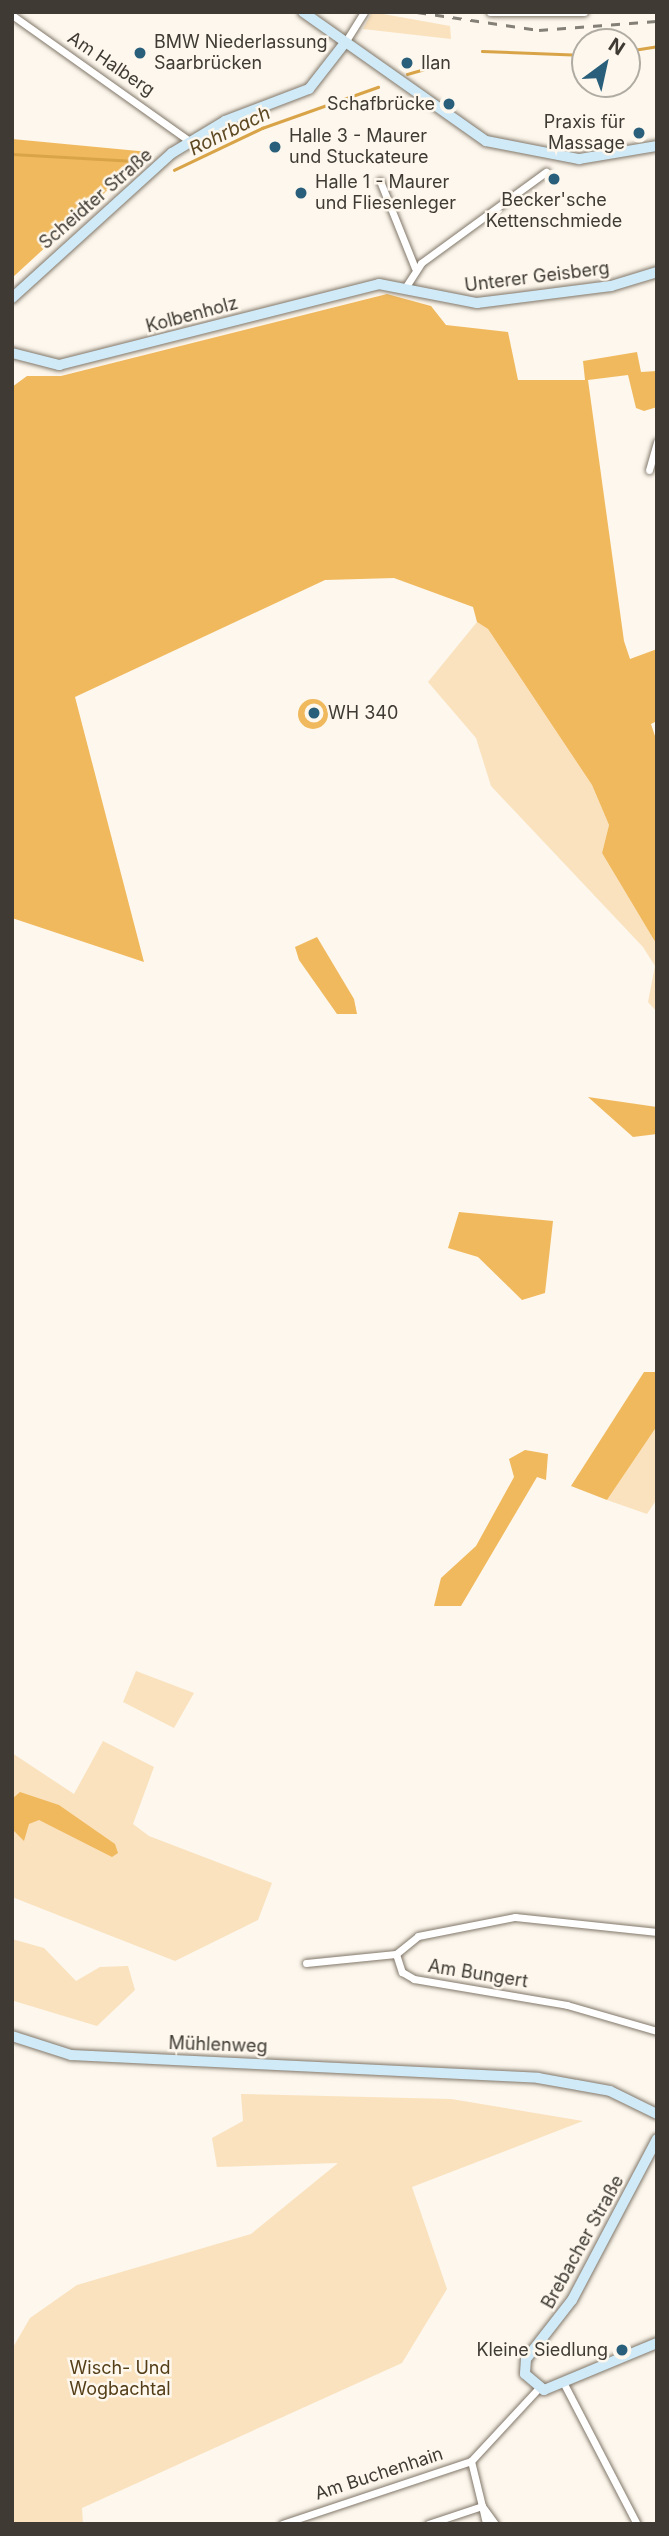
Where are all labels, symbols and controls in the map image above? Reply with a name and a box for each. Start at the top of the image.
street label: Am Halberg [63,27,159,101]
north arrow [571,28,641,98]
place label: BMW Niederlassung Saarbrücken [154,32,328,74]
text: N [604,33,629,60]
marker: BMW Niederlassung Saarbrücken [132,45,148,61]
place label: Ilan [421,52,451,74]
marker: Ilan [399,55,415,71]
place label: Schafbrücke [327,93,435,115]
marker: Schafbrücke [441,96,457,112]
water label: Rohrbach [186,102,274,160]
place label: Praxis für Massage [544,112,625,154]
marker: Praxis für Massage [631,125,647,141]
place label: Halle 3 - Maurer und Stuckateure [289,126,429,168]
marker: Halle 3 - Maurer und Stuckateure [267,139,283,155]
street label: Scheidter Straße [35,144,157,254]
marker: Becker'sche Kettenschmiede [546,171,562,187]
place label: Halle 1 - Maurer und Fliesenleger [315,172,456,214]
marker: Halle 1 - Maurer und Fliesenleger [293,185,309,201]
place label: Becker'sche Kettenschmiede [486,190,622,232]
street label: Unterer Geisberg [463,257,611,297]
street label: Kolbenholz [144,292,240,338]
place label: WH 340 [328,702,398,724]
marker: WH 340 [306,705,322,721]
street label: Am Bungert [427,1955,529,1993]
street label: Mühlenweg [168,2032,268,2058]
street label: Brebacher Straße [537,2172,629,2312]
place label: Kleine Siedlung [476,2339,608,2361]
marker: Kleine Siedlung [614,2342,630,2358]
park label: Wisch- Und Wogbachtal [69,2358,171,2400]
street label: Am Buchenhain [312,2443,446,2505]

